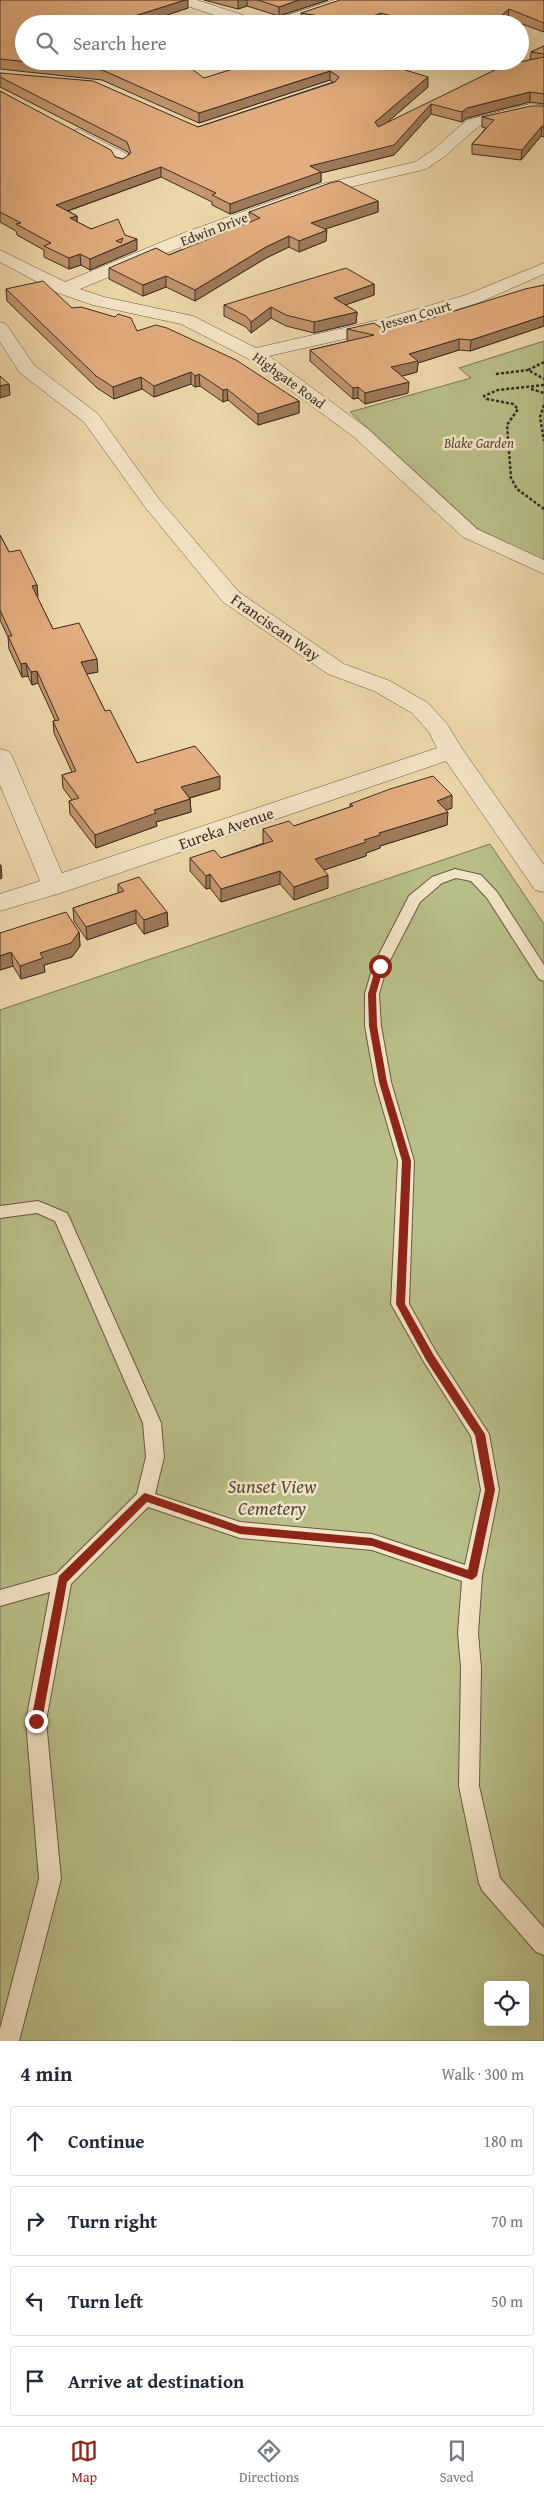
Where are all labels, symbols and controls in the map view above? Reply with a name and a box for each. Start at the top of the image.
search box [15,15,529,70]
icon: search [33,29,61,57]
text: Search here [73,29,167,57]
street label: Edwin Drive [177,207,251,251]
street label: Jessen Court [376,295,454,335]
street label: Highgate Road [249,347,330,414]
park label: Blake Garden [443,433,514,453]
street label: Franciscan Way [226,587,326,667]
street label: Eureka Avenue [175,801,277,855]
route start [369,955,392,978]
park label: Sunset View Cemetery [228,1472,317,1522]
route end [25,1710,48,1733]
map controls [484,1981,529,2026]
button: locate [484,1981,529,2026]
text: 4 min [20,2058,72,2089]
text: Walk · 300 m [441,2062,524,2086]
icon: ahead [21,2127,49,2155]
text: Continue [68,2127,145,2155]
text: 180 m [483,2129,523,2153]
icon: right [21,2207,49,2235]
text: Turn right [68,2207,157,2235]
text: 70 m [491,2209,523,2233]
icon: left [21,2287,49,2315]
text: Turn left [68,2287,143,2315]
text: 50 m [491,2289,523,2313]
icon: arrive [21,2367,49,2395]
text: Arrive at destination [68,2367,244,2395]
tab: Map [70,2437,98,2487]
tab: Directions [239,2437,299,2487]
tab: Saved [440,2437,474,2487]

